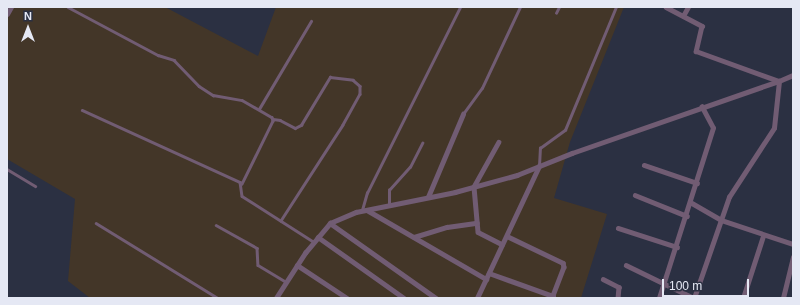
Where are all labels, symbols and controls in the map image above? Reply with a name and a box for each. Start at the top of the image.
north arrow [8,8,48,48]
text: N [24,10,32,22]
scale bar [664,271,751,297]
text: 100 m [669,279,702,293]

